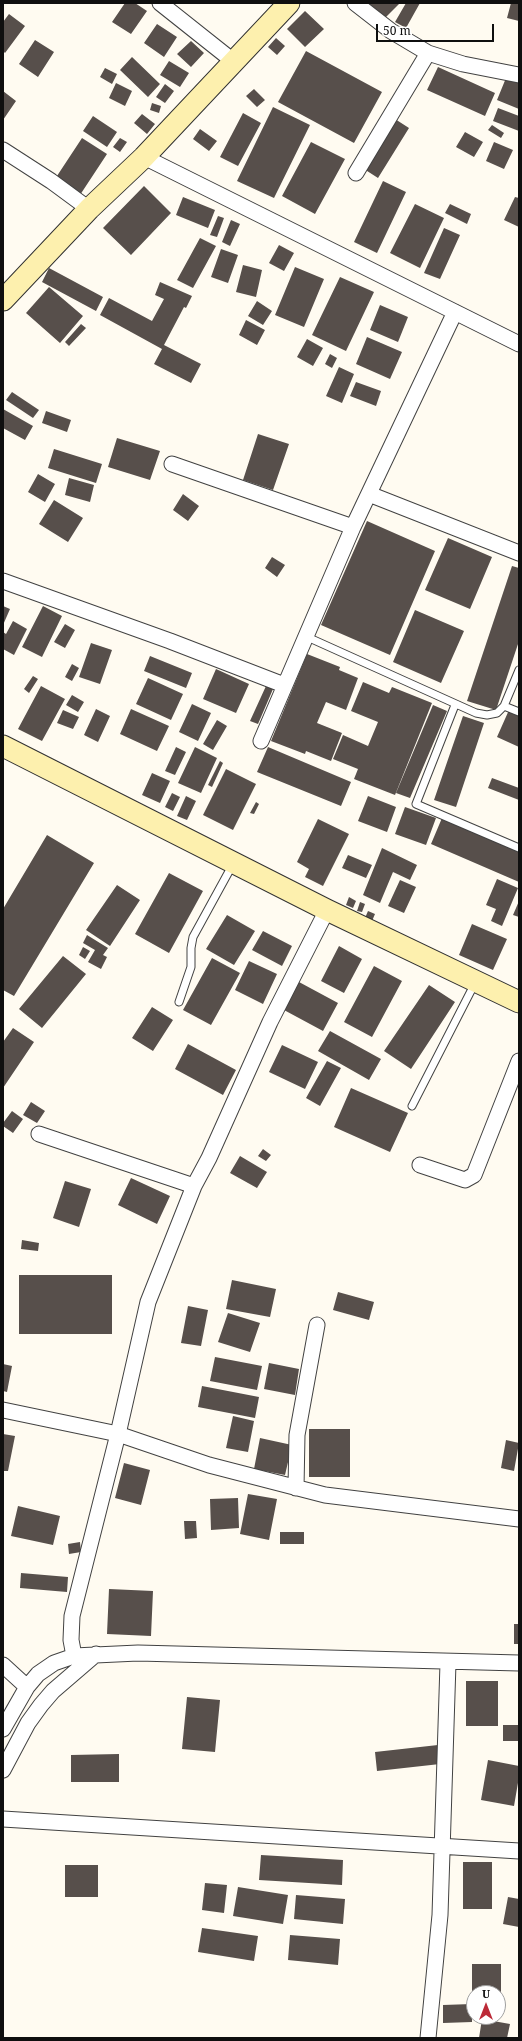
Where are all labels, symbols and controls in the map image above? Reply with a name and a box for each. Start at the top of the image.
scale bar [378,16,496,42]
text: 50 m [383,22,411,39]
north arrow [466,1985,506,2025]
text: U [482,1986,490,2001]

